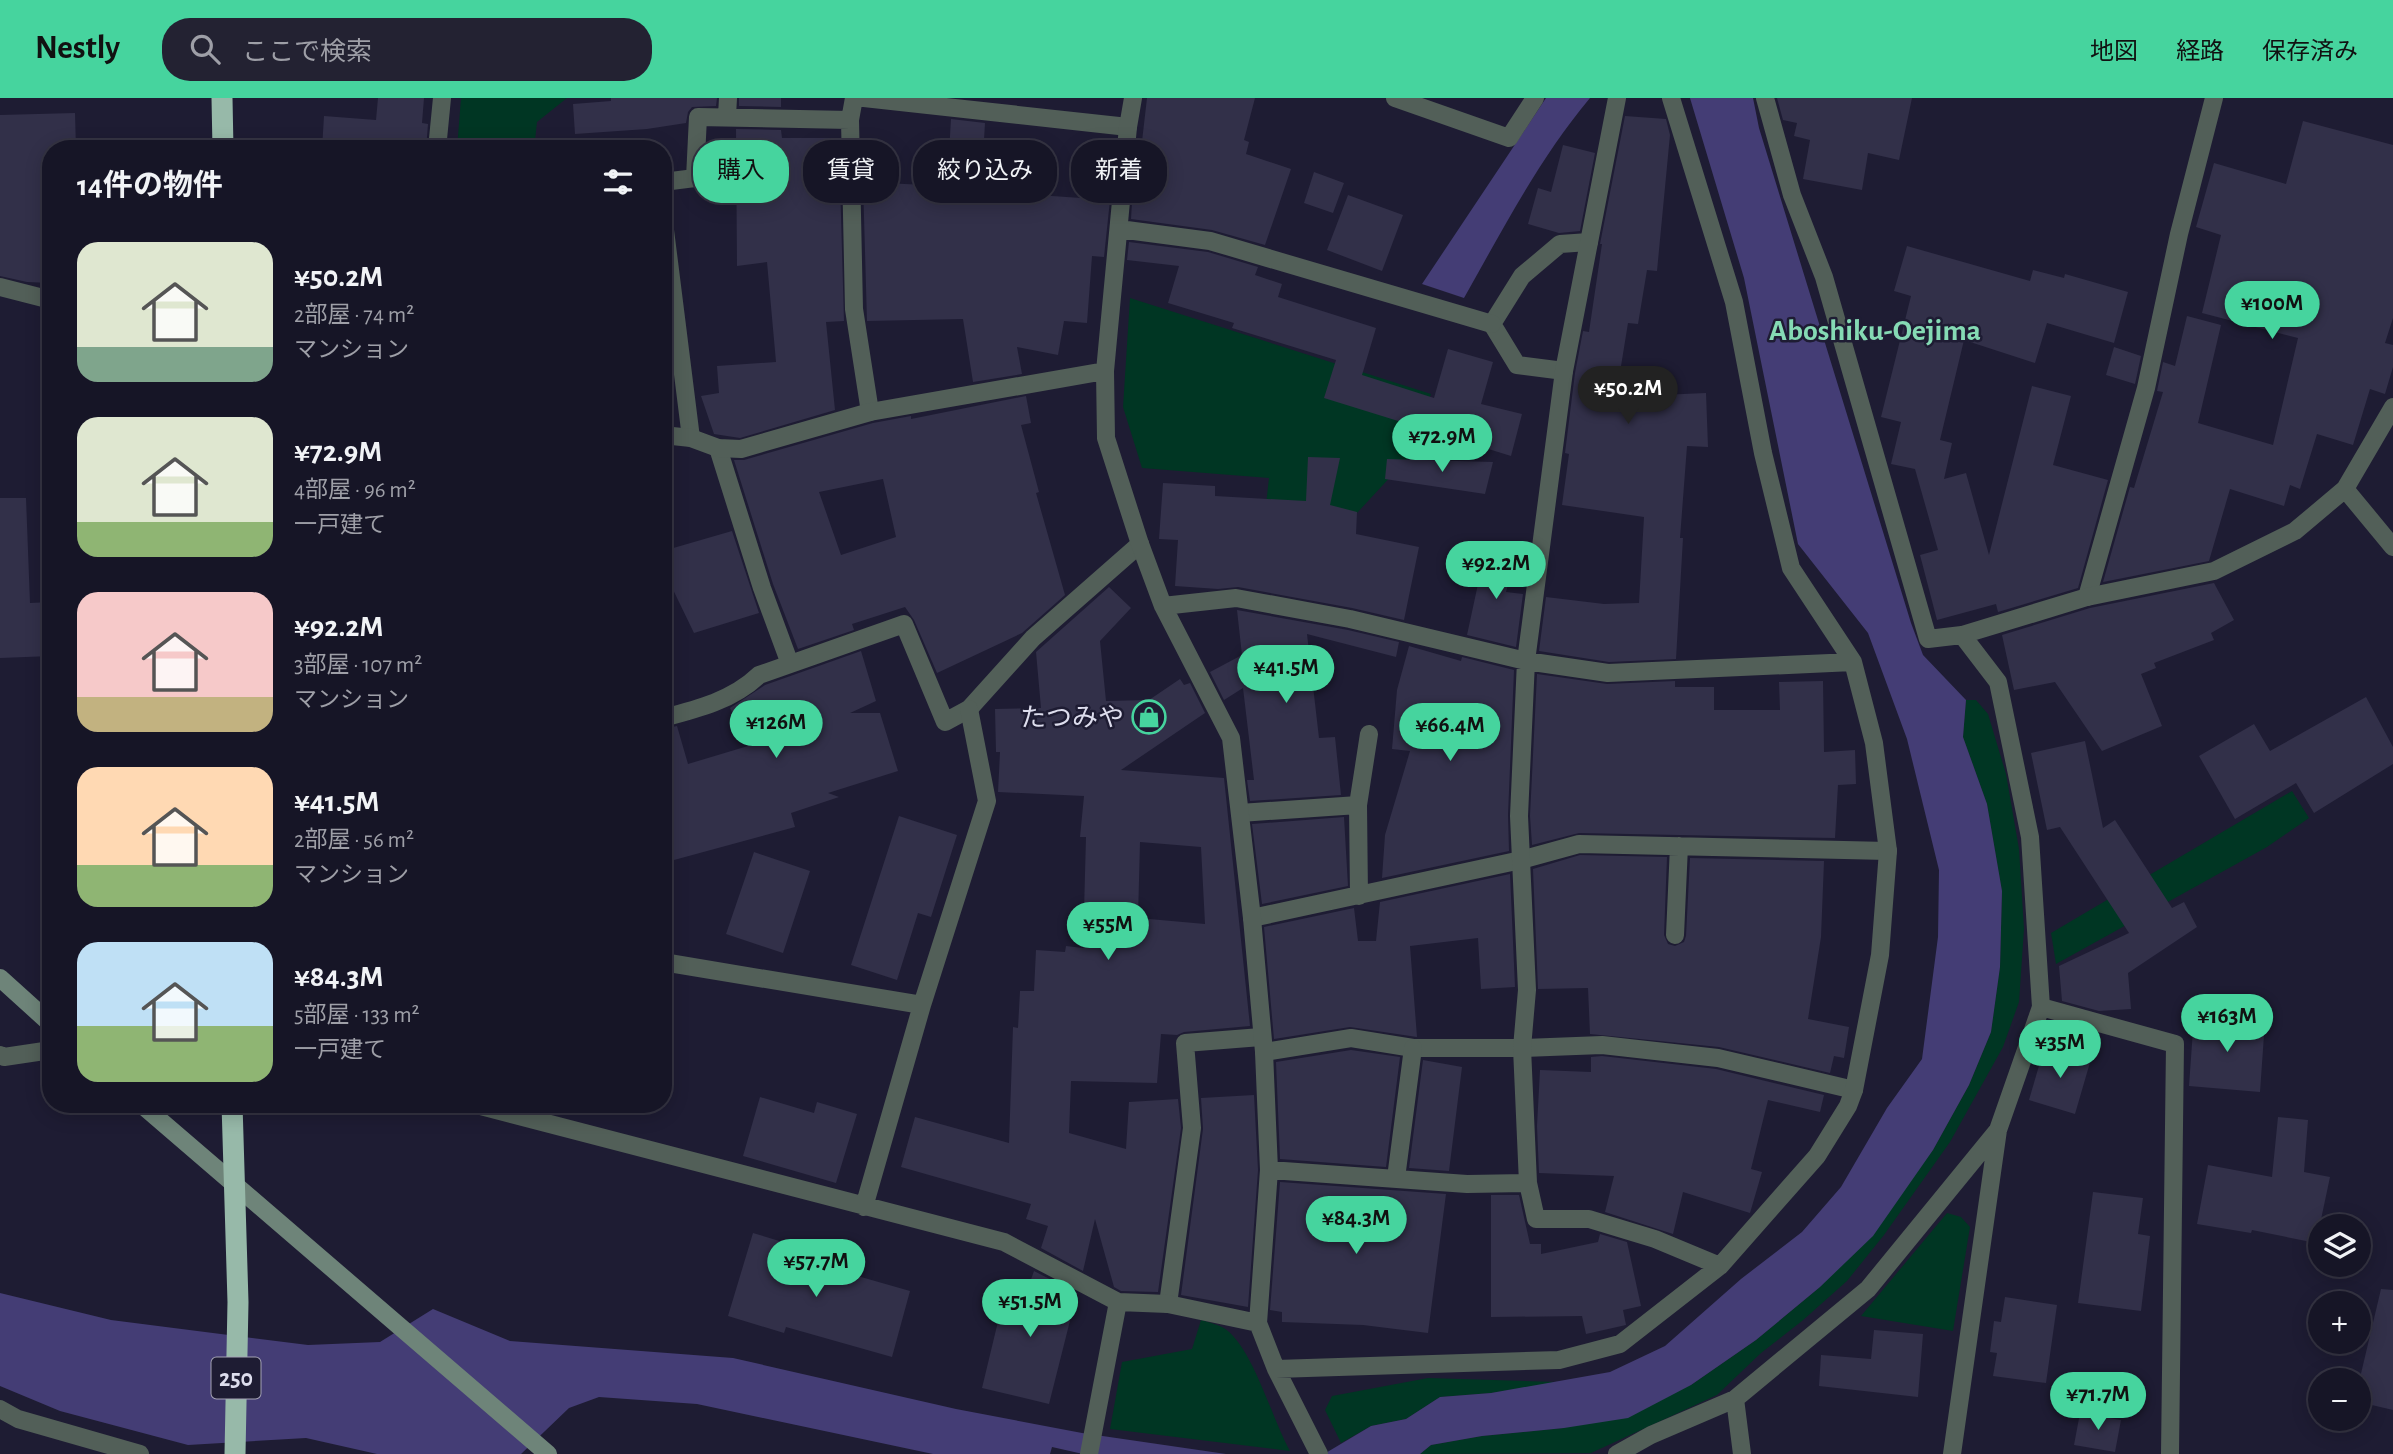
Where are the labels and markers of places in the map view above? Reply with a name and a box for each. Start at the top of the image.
pin: ¥100M [2223,282,2321,341]
pin: ¥50.2M [1571,366,1685,426]
pin: ¥72.9M [1385,414,1499,474]
pin: ¥92.2M [1439,542,1553,601]
pin: ¥41.5M [1229,646,1343,705]
shop icon: たつみや [1130,698,1168,736]
pin: ¥126M [727,700,825,760]
pin: ¥66.4M [1393,704,1507,763]
place label: たつみや [1020,705,1124,731]
pin: ¥55M [1067,902,1149,962]
pin: ¥163M [2178,995,2276,1054]
pin: ¥35M [2019,1020,2101,1080]
pin: ¥84.3M [1299,1196,1413,1256]
pin: ¥57.7M [759,1240,873,1299]
pin: ¥51.5M [973,1280,1087,1339]
pin: ¥71.7M [2041,1372,2155,1432]

